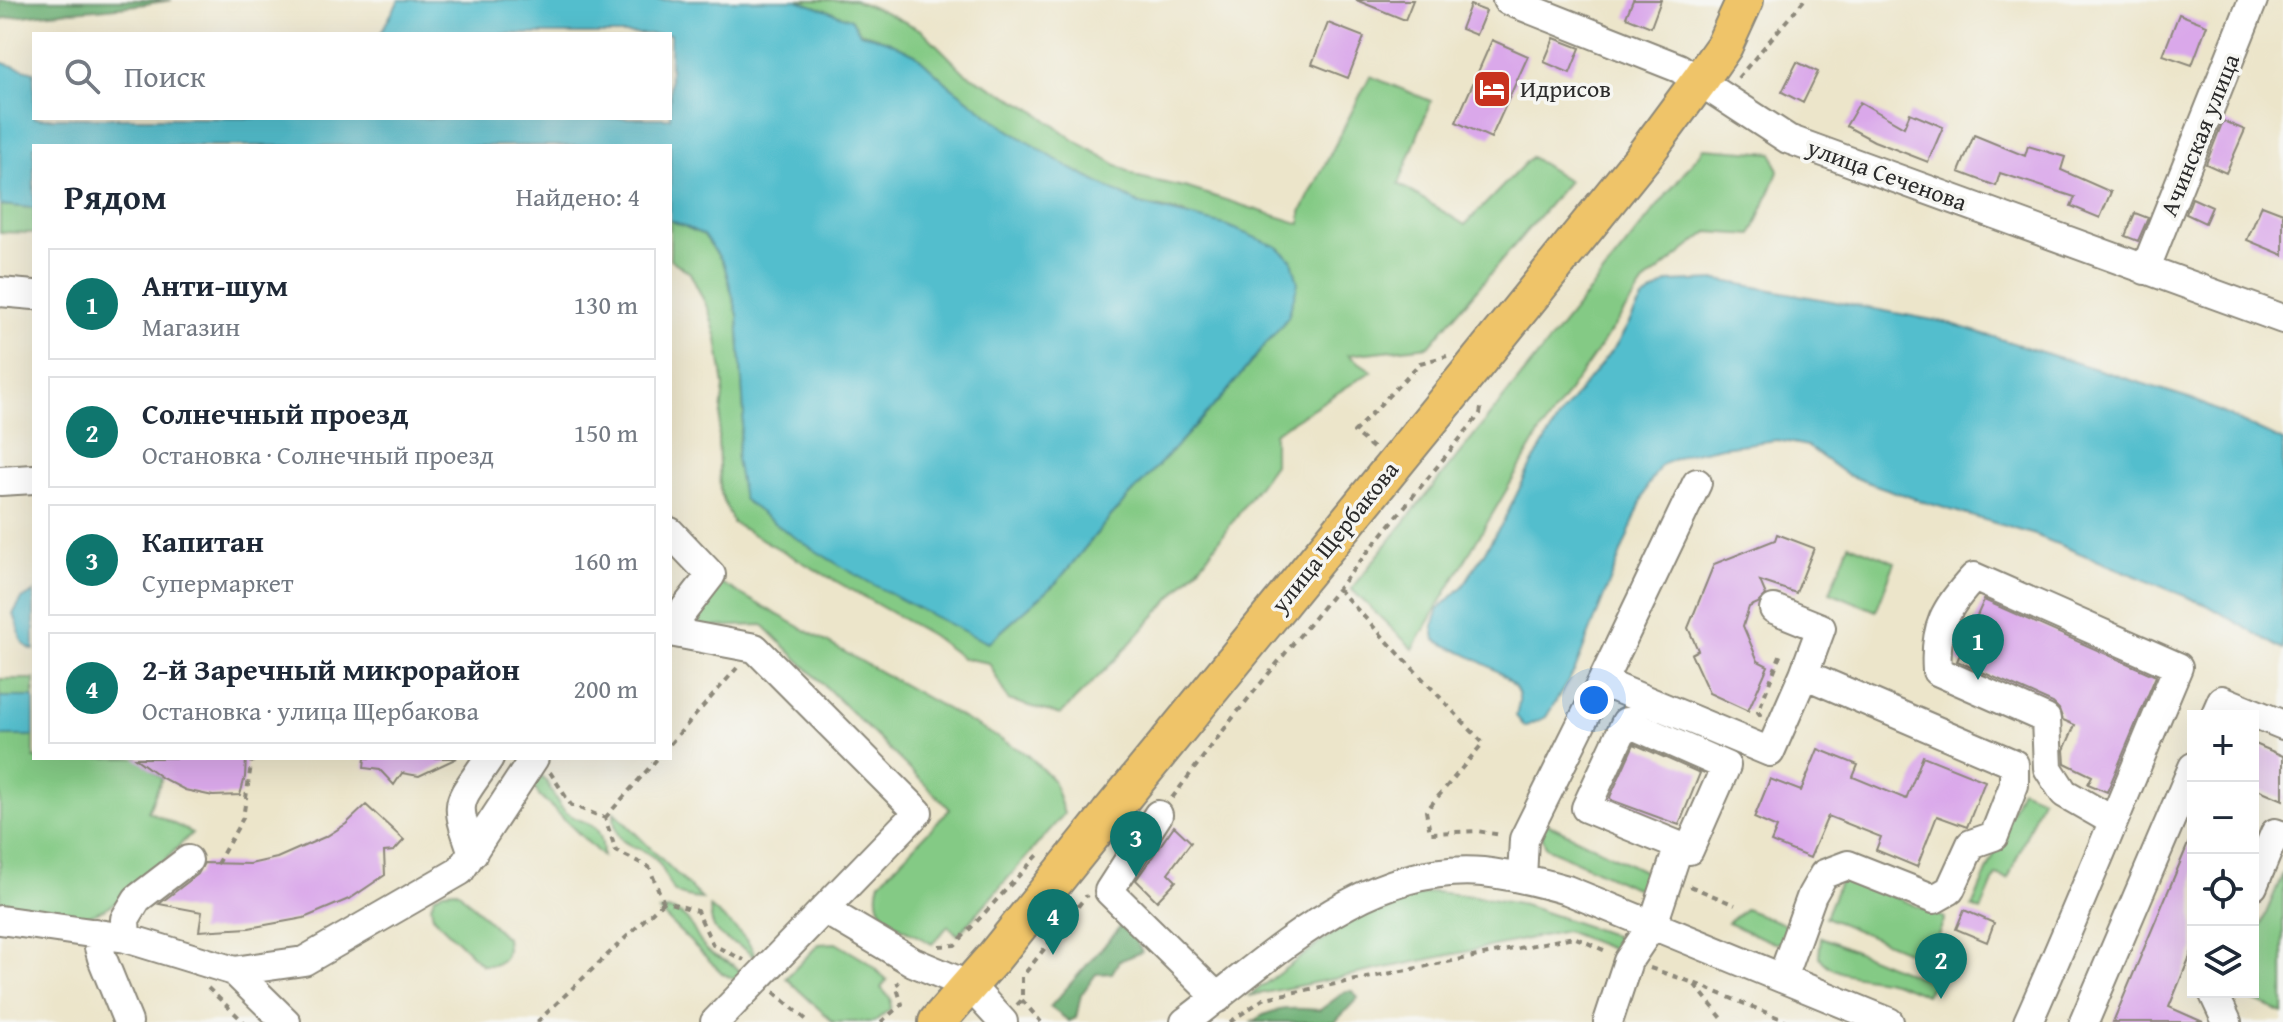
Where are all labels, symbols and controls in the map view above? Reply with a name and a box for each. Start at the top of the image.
search box [32,32,672,120]
street label: Ачинская улица [2151,48,2248,221]
icon: search [60,54,104,98]
text: Поиск [124,54,206,98]
hotel icon: Идрисов [1471,68,1513,110]
place label: Идрисов [1520,71,1611,106]
street label: улица Сеченова [1801,129,1973,220]
text: Рядом [64,172,167,221]
text: Найдено: 4 [516,177,640,216]
text: Анти-шум [142,263,288,307]
text: 1 [85,285,99,324]
text: 130 m [573,285,638,324]
text: Магазин [142,307,240,346]
text: Солнечный проезд [142,391,409,435]
text: 2 [85,413,99,452]
text: 150 m [573,413,638,452]
text: Остановка · Солнечный проезд [142,435,494,474]
street label: улица Щербакова [1262,453,1407,621]
text: Капитан [142,519,264,563]
text: 3 [85,541,99,580]
text: 160 m [573,541,638,580]
text: Супермаркет [142,563,294,602]
pin: 1 [1952,614,2004,680]
text: 2-й Заречный микрорайон [142,647,520,691]
text: 4 [85,669,99,708]
text: 200 m [573,669,638,708]
your location [1574,680,1614,720]
text: Остановка · улица Щербакова [142,691,479,730]
map controls [2187,710,2259,998]
button: + [2187,710,2259,782]
button: − [2187,782,2259,854]
pin: 3 [1110,811,1162,877]
button: locate [2187,854,2259,926]
pin: 4 [1027,889,1079,955]
button: layers [2187,926,2259,998]
pin: 2 [1915,933,1967,999]

